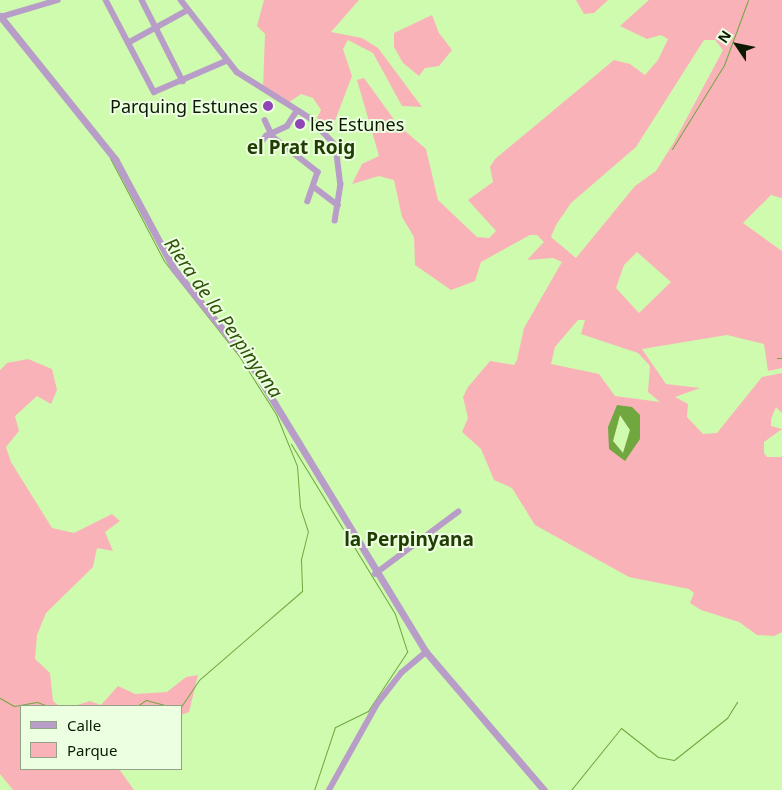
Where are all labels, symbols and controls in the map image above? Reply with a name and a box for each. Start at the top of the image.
north arrow [712,20,762,70]
text: N [713,26,735,46]
place label: Parquing Estunes [110,95,258,117]
marker: Parquing Estunes [262,100,274,112]
place label: les Estunes [310,113,404,135]
marker: les Estunes [294,118,306,130]
district label: el Prat Roig [247,137,355,159]
water label: Riera de la Perpinyana [159,233,287,403]
district label: la Perpinyana [344,529,474,551]
legend [20,705,182,770]
text: Calle [67,715,101,735]
text: Parque [67,740,117,760]

